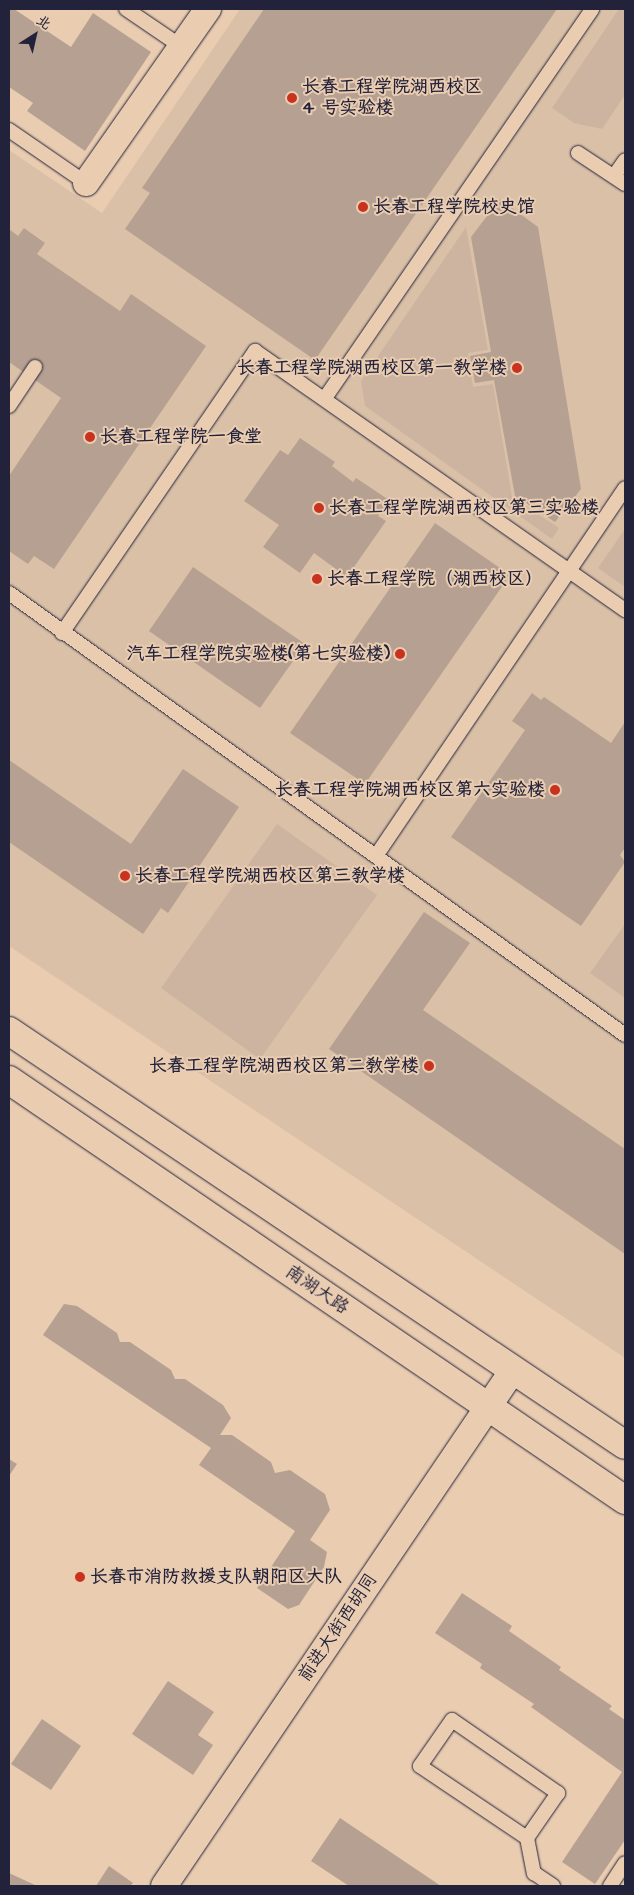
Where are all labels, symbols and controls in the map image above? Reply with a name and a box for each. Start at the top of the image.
north arrow [10,10,60,60]
text: 北 [32,11,55,35]
place label: 长春工程学院湖西校区 4 号实验楼 [302,77,482,120]
marker: 长春工程学院湖西校区 4 号实验楼 [286,92,298,104]
place label: 长春工程学院校史馆 [373,196,535,218]
marker: 长春工程学院校史馆 [357,201,369,213]
place label: 长春工程学院湖西校区第一教学楼 [237,357,507,379]
marker: 长春工程学院湖西校区第一教学楼 [511,362,523,374]
place label: 长春工程学院一食堂 [100,426,262,448]
marker: 长春工程学院一食堂 [84,431,96,443]
place label: 长春工程学院湖西校区第三实验楼 [329,497,599,519]
marker: 长春工程学院湖西校区第三实验楼 [313,502,325,514]
place label: 长春工程学院（湖西校区） [327,568,543,590]
marker: 长春工程学院（湖西校区） [311,573,323,585]
place label: 汽车工程学院实验楼(第七实验楼) [126,643,390,665]
marker: 汽车工程学院实验楼(第七实验楼) [394,648,406,660]
place label: 长春工程学院湖西校区第六实验楼 [275,779,545,801]
marker: 长春工程学院湖西校区第六实验楼 [549,784,561,796]
place label: 长春工程学院湖西校区第三教学楼 [135,865,405,887]
marker: 长春工程学院湖西校区第三教学楼 [119,870,131,882]
place label: 长春工程学院湖西校区第二教学楼 [149,1055,419,1077]
marker: 长春工程学院湖西校区第二教学楼 [423,1060,435,1072]
street label: 南湖大路 [281,1261,353,1319]
place label: 长春市消防救援支队朝阳区大队 [90,1566,342,1588]
street label: 前进大街西胡同 [294,1570,382,1686]
marker: 长春市消防救援支队朝阳区大队 [74,1571,86,1583]

